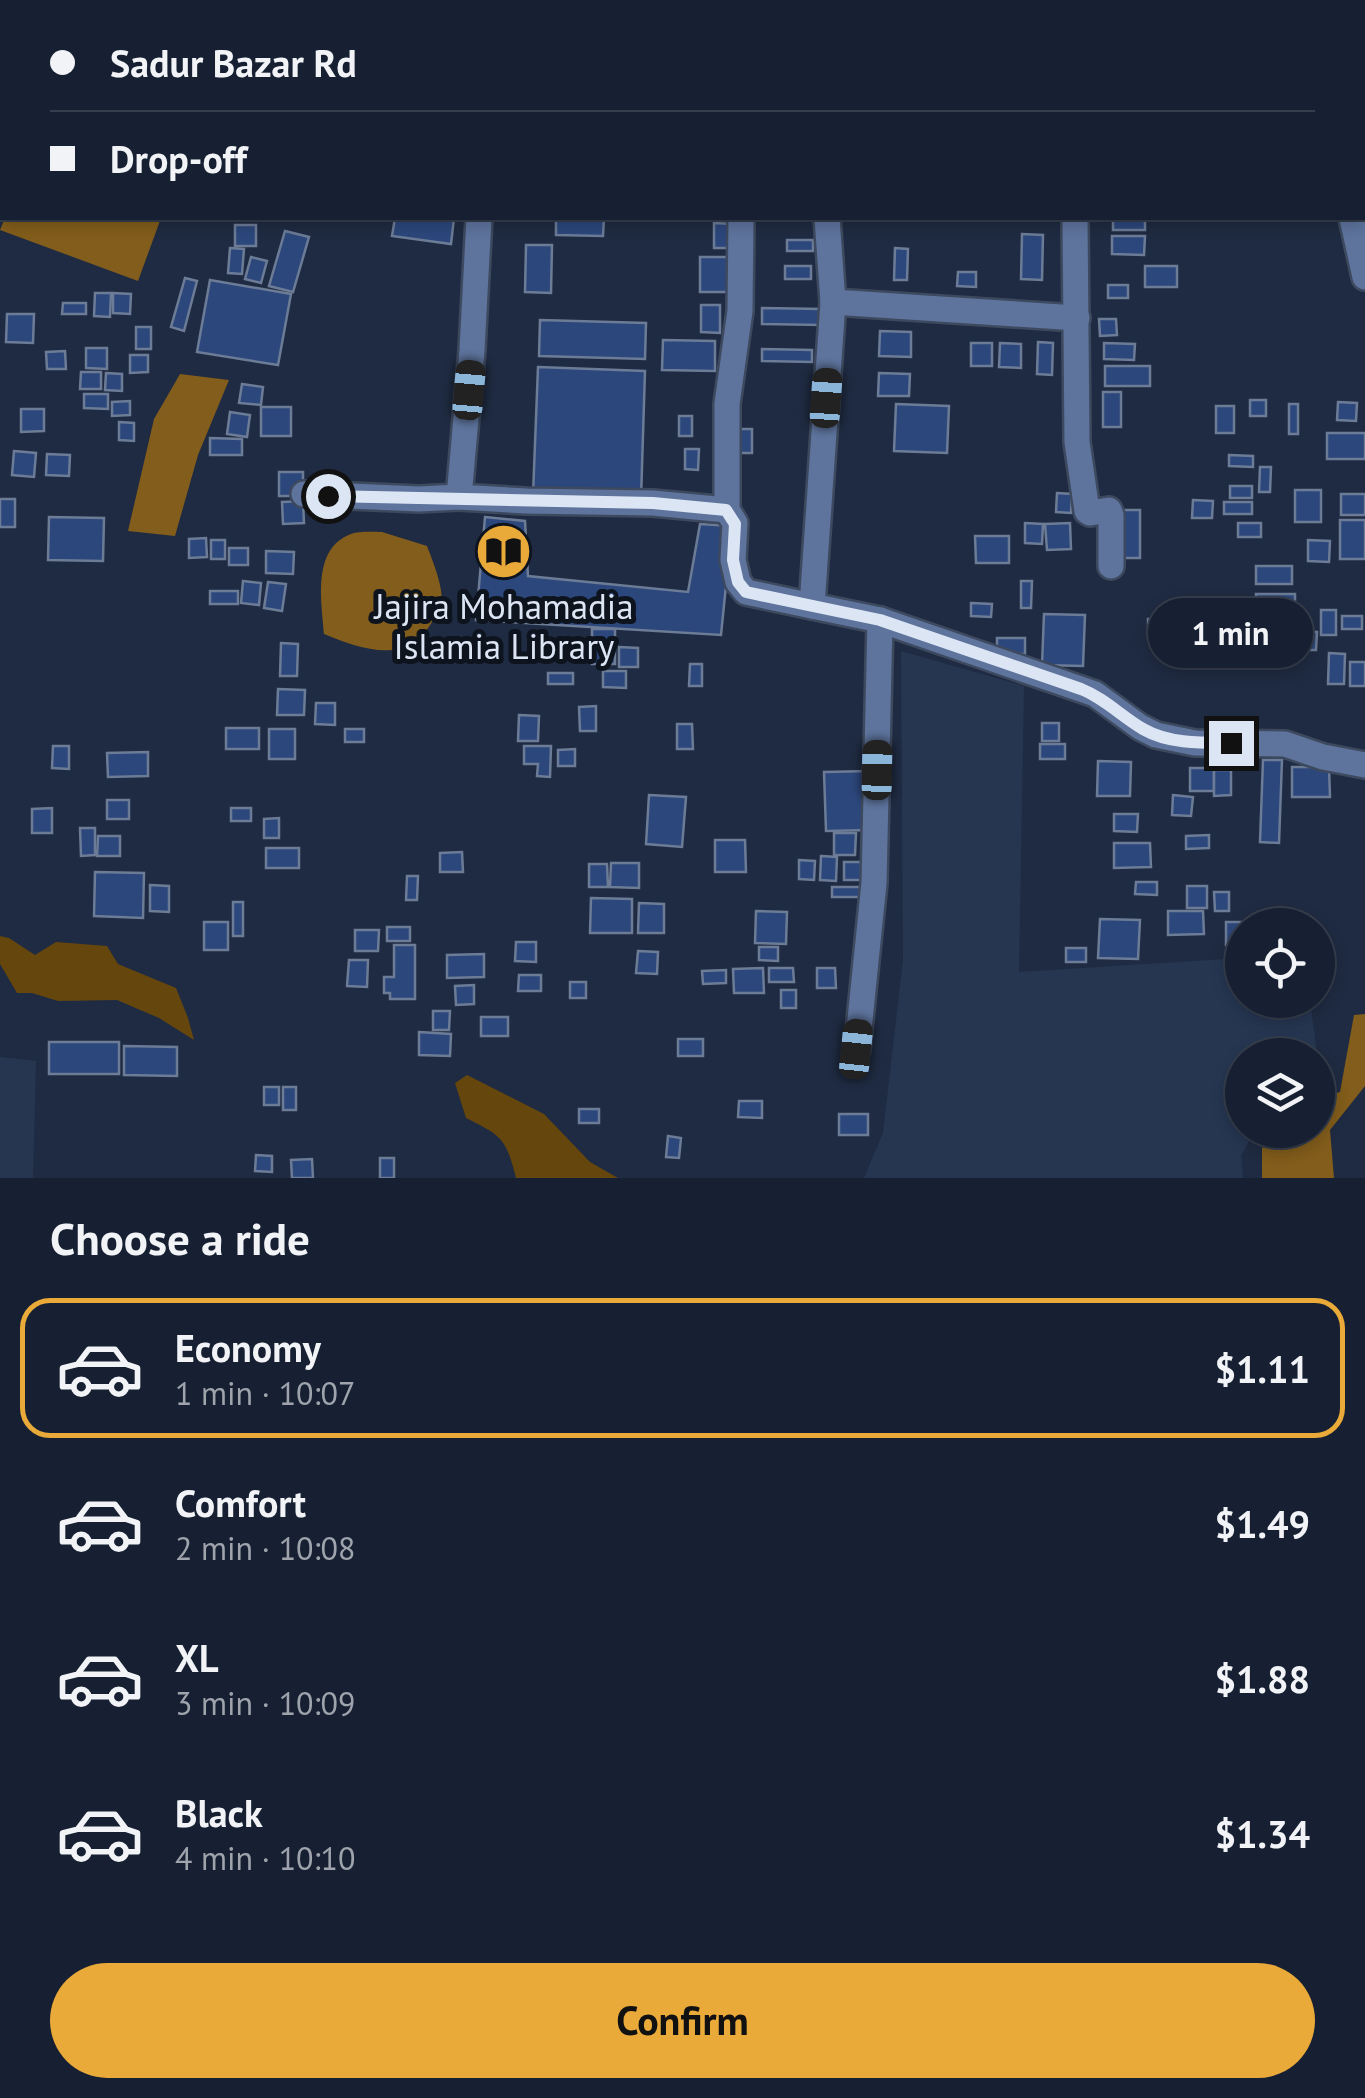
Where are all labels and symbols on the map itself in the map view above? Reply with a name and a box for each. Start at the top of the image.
car [451,359,487,421]
car [809,367,843,429]
route start [306,474,351,519]
library icon: Jajira Mohamadia Islamia Library [474,521,534,581]
place label: Jajira Mohamadia Islamia Library [372,583,634,669]
callout: 1 min [1148,598,1314,668]
route end [1209,721,1254,766]
car [861,740,893,800]
car [838,1018,874,1080]

